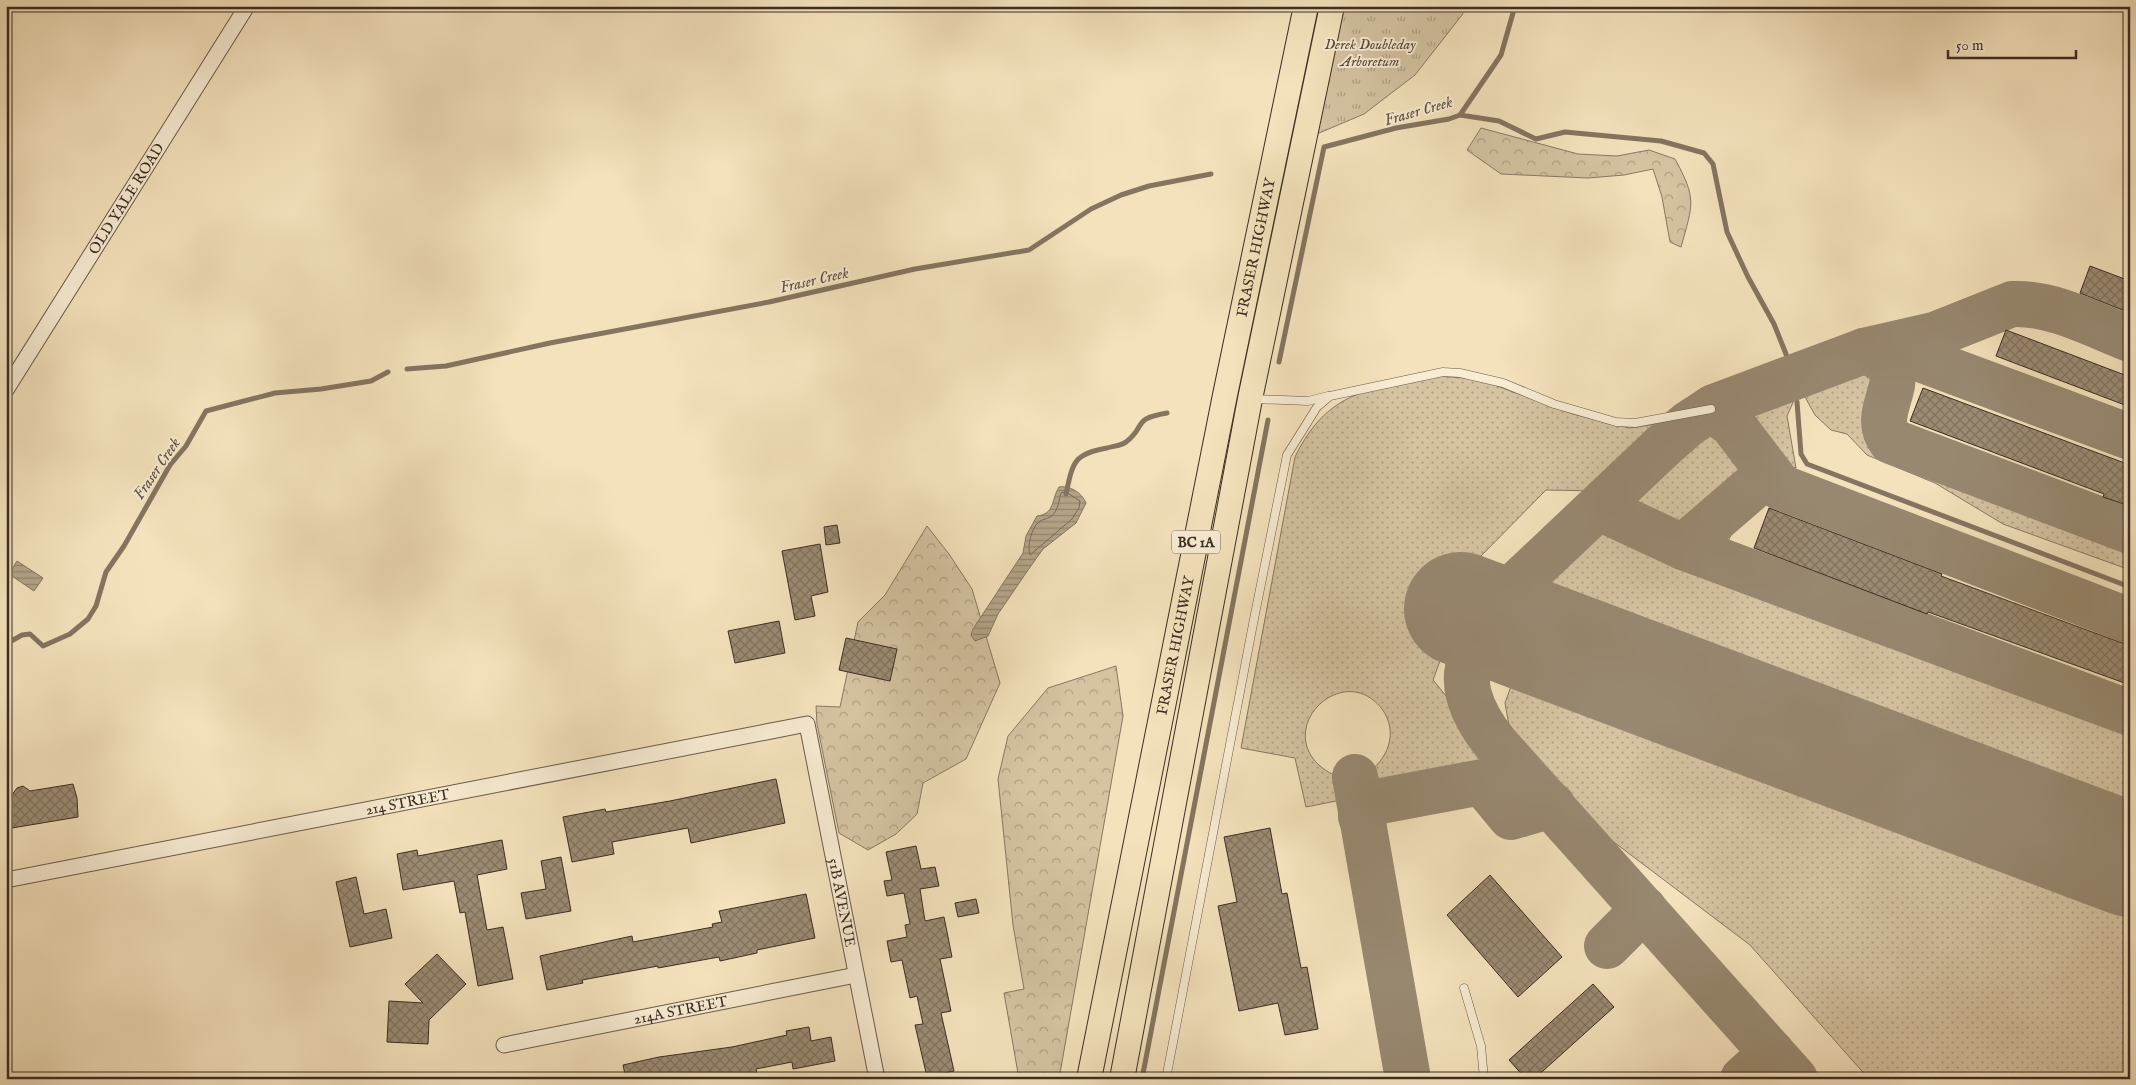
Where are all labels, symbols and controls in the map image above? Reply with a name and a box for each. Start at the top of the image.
scale bar [1948,28,2076,60]
park label: Derek Doubleday Arboretum [1324,35,1416,71]
text: 50 m [1956,36,1984,55]
water label: Fraser Creek [1382,92,1456,131]
street label: OLD YALE ROAD [84,140,169,258]
street label: FRASER HIGHWAY [1232,176,1280,319]
water label: Fraser Creek [778,263,851,299]
water label: Fraser Creek [130,434,186,504]
road number: BC 1A [1172,530,1220,554]
street label: FRASER HIGHWAY [1153,574,1199,717]
street label: 214 STREET [364,785,451,820]
street label: 51B AVENUE [824,857,860,949]
street label: 214A STREET [632,992,729,1029]

